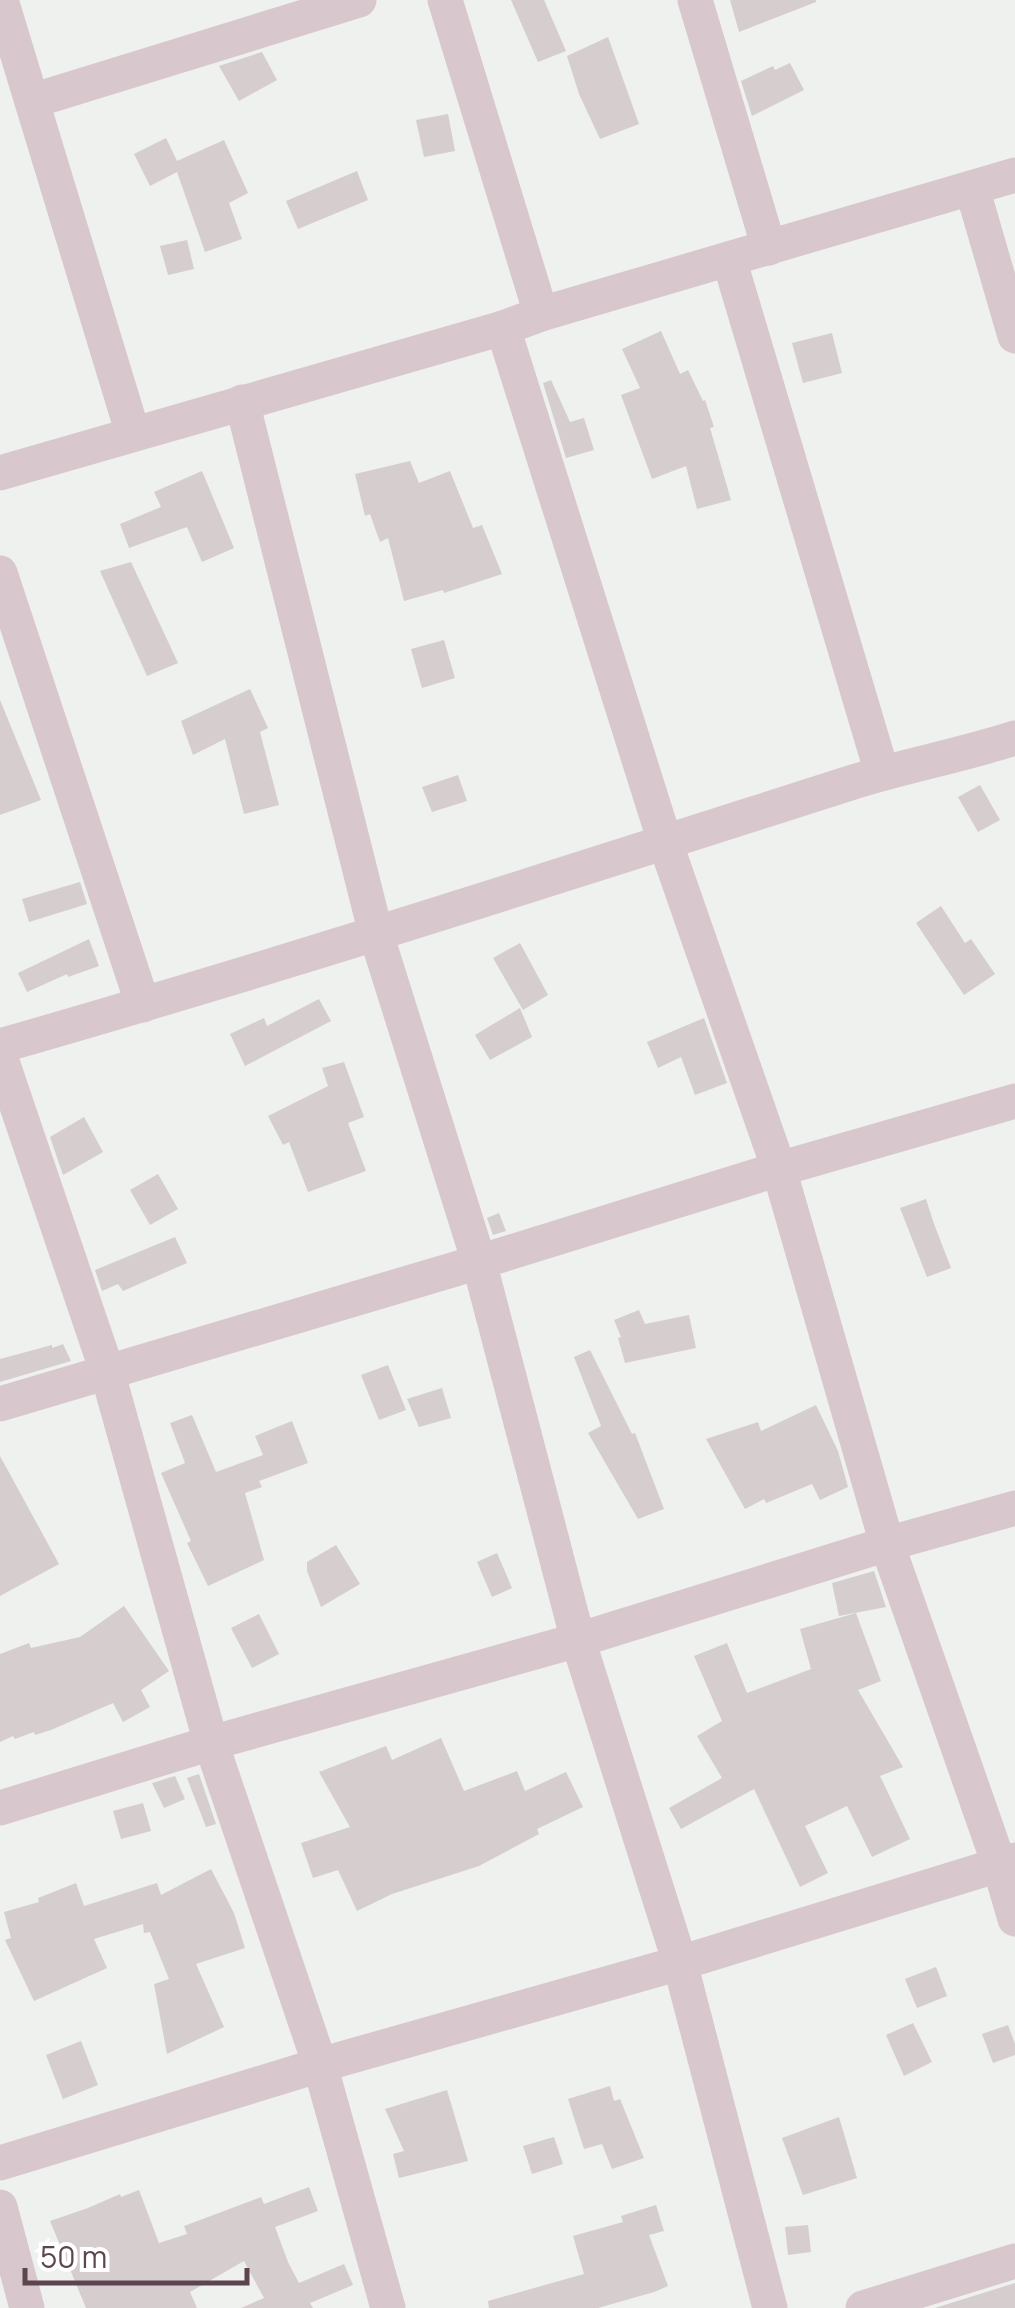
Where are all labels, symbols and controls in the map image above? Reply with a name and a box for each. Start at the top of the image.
scale bar [25,2223,248,2285]
text: 50 m [40,2236,107,2277]

